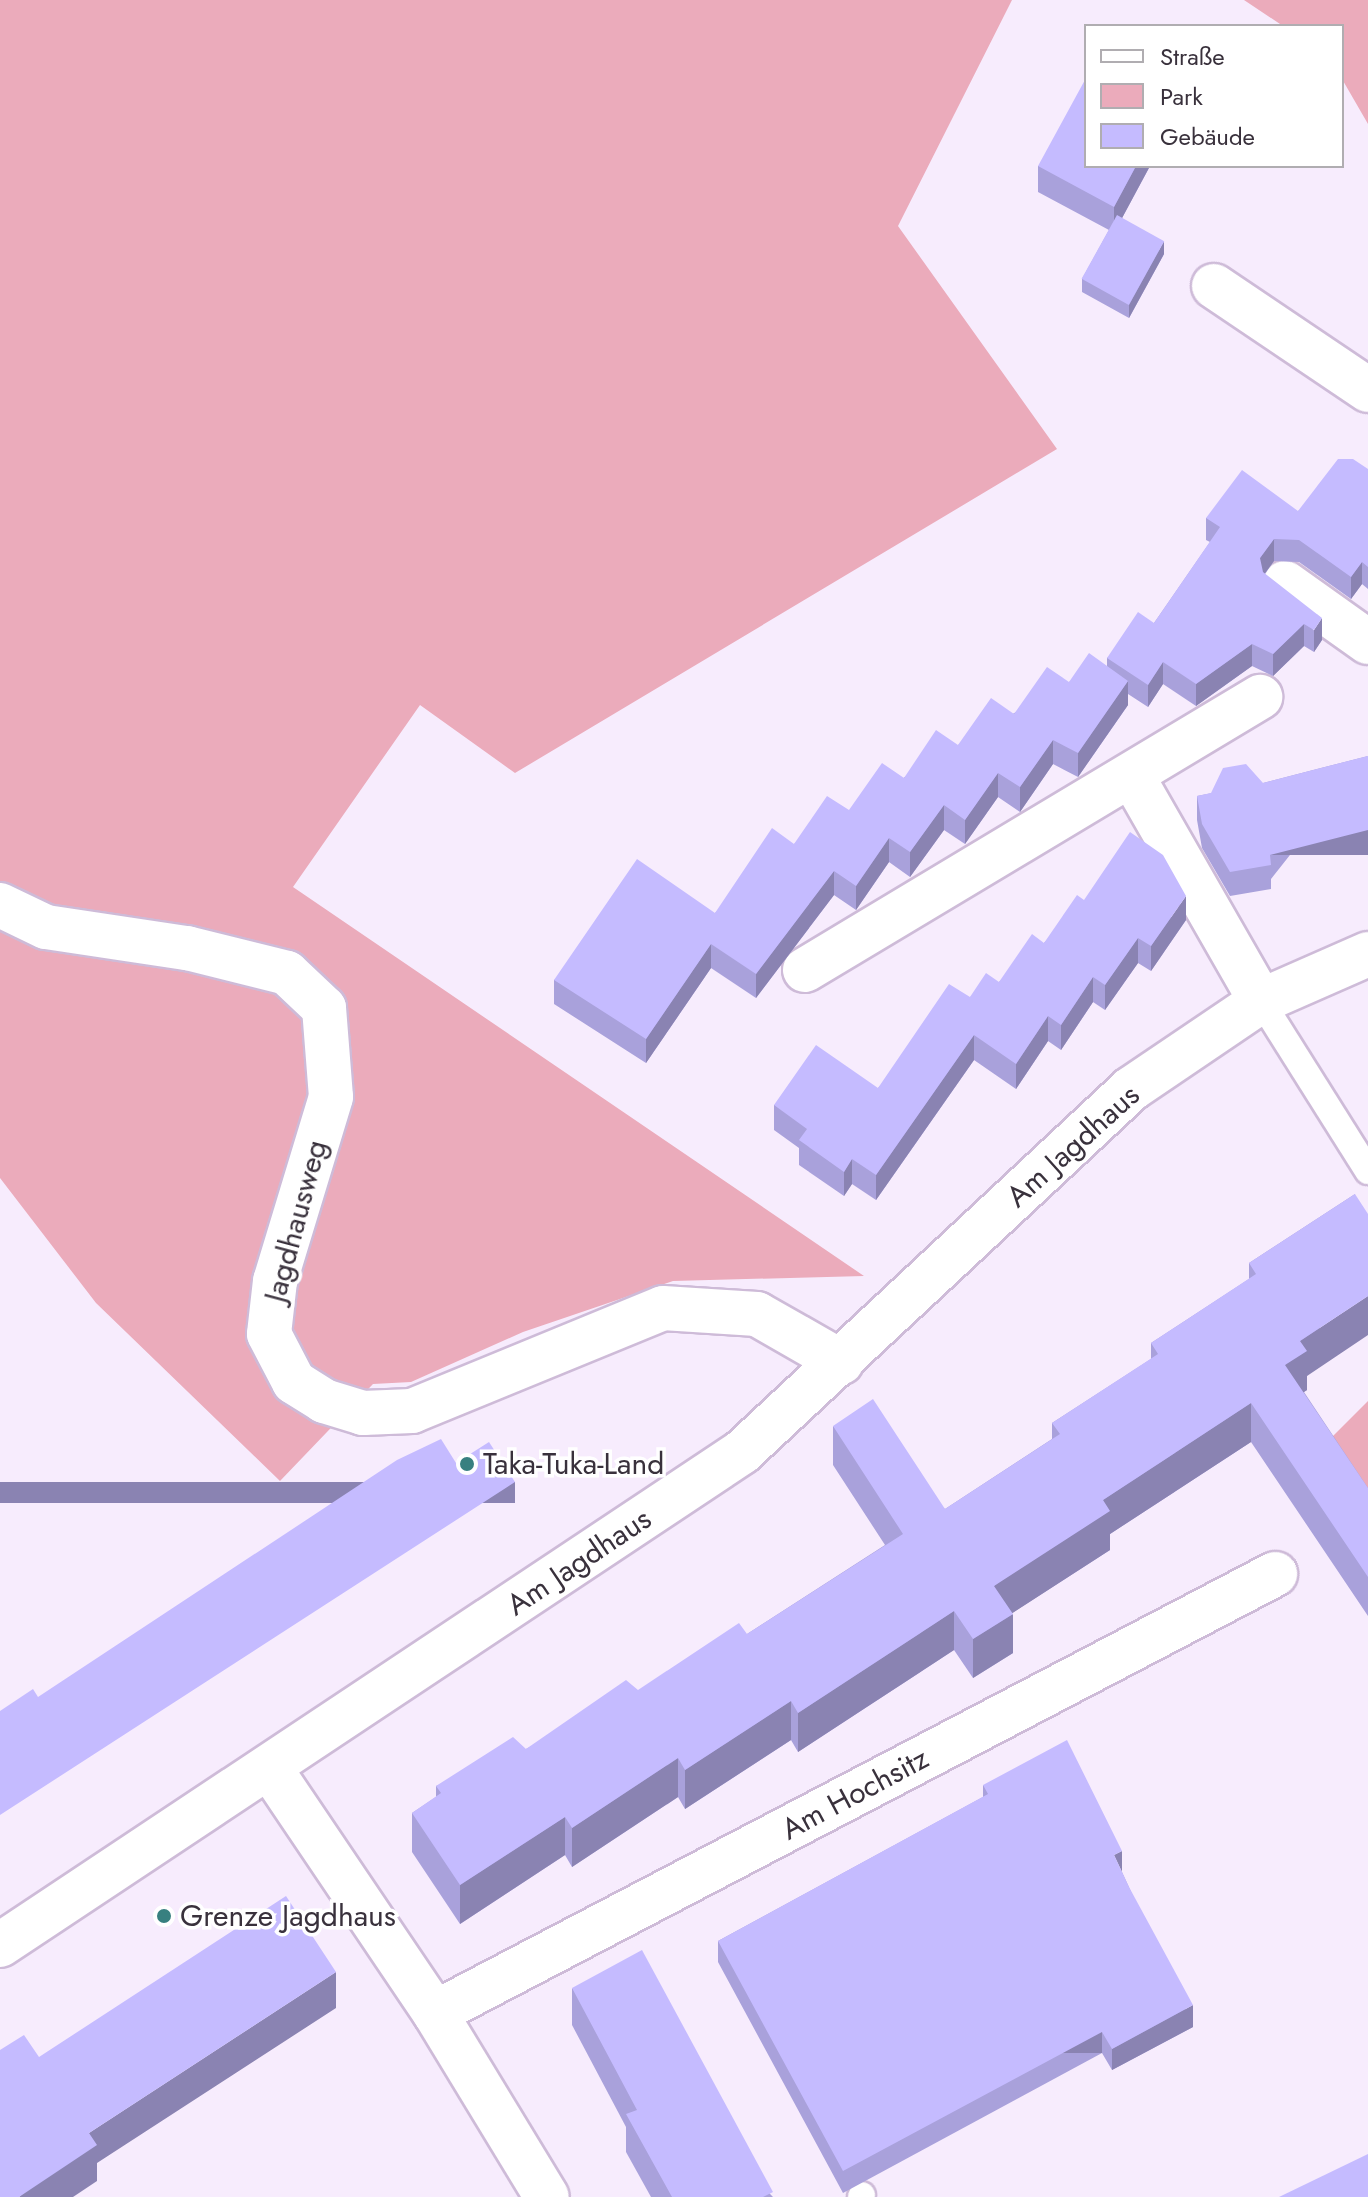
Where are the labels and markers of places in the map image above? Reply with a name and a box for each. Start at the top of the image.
place label: Taka-Tuka-Land [483,1446,664,1482]
marker: Taka-Tuka-Land [458,1455,476,1473]
place label: Grenze Jagdhaus [180,1898,396,1934]
marker: Grenze Jagdhaus [155,1907,173,1925]

